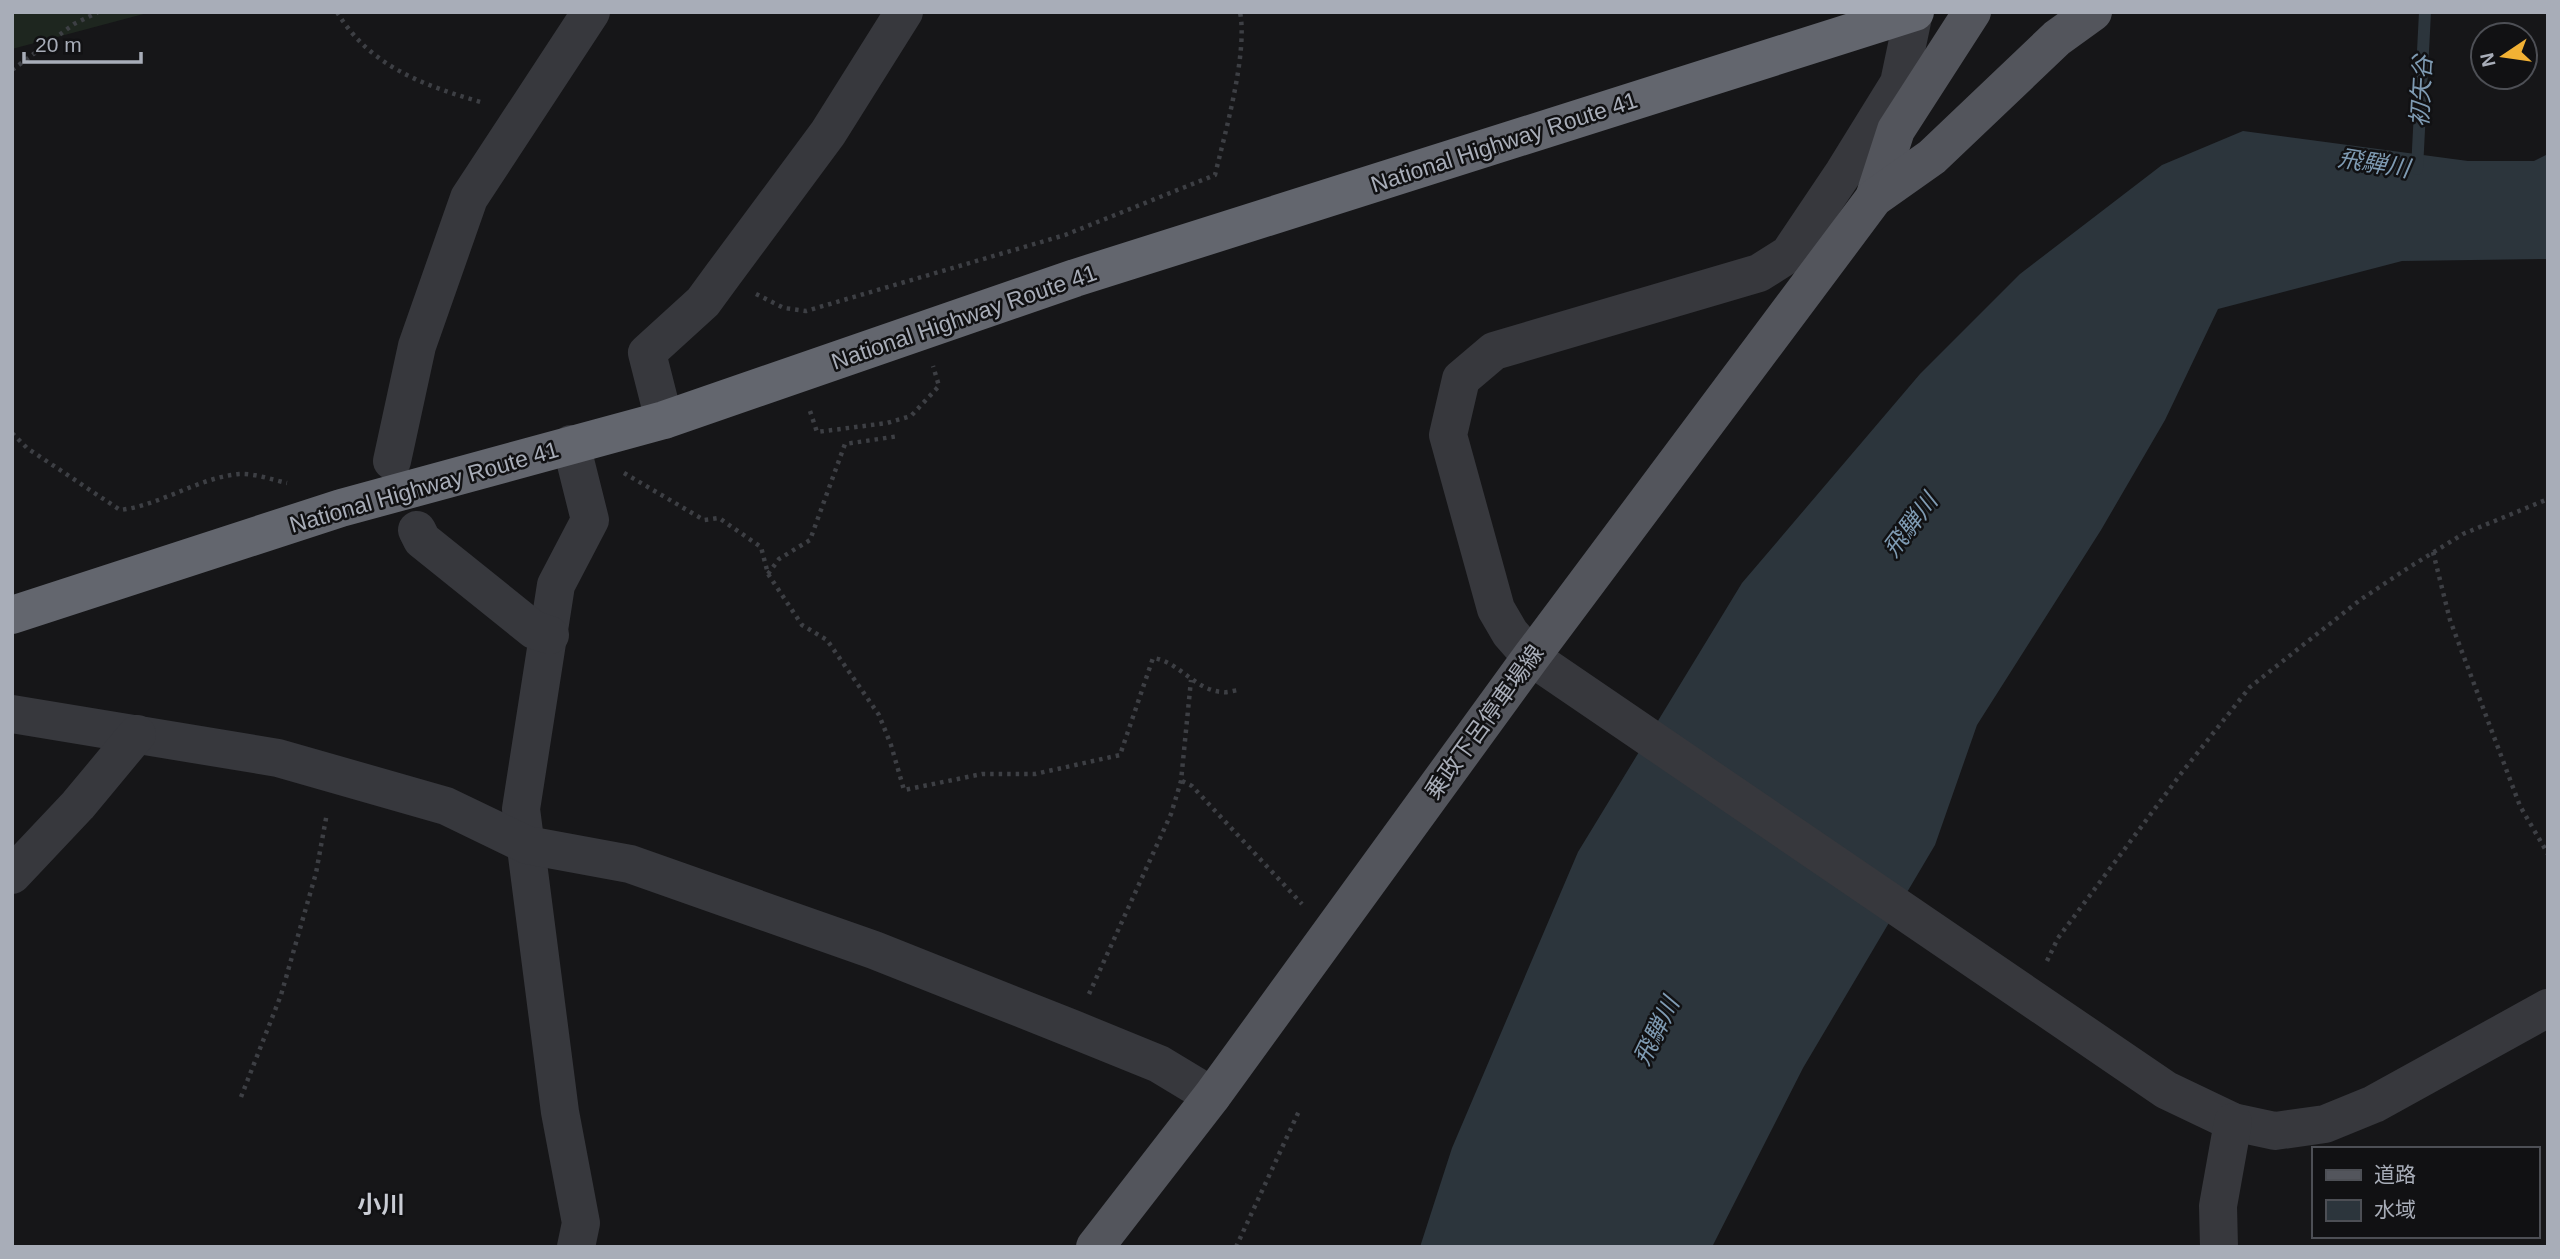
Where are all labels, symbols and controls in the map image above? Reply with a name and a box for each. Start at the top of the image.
scale bar [24,21,142,65]
north arrow [2469,21,2539,91]
text: 20 m [35,33,82,56]
text: N [2476,51,2500,69]
water label: 初矢谷 [2406,52,2436,128]
street label: National Highway Route 41 [1367,87,1641,197]
water label: 飛騨川 [2336,144,2415,182]
street label: National Highway Route 41 [828,259,1100,375]
street label: National Highway Route 41 [286,436,562,538]
water label: 飛騨川 [1878,486,1944,562]
street label: 乗政下呂停車場線 [1419,640,1549,804]
water label: 飛騨川 [1628,990,1685,1069]
legend [2312,1147,2539,1238]
text: 道路 [2374,1163,2416,1186]
district label: 小川 [357,1191,405,1218]
text: 水域 [2374,1198,2416,1221]

